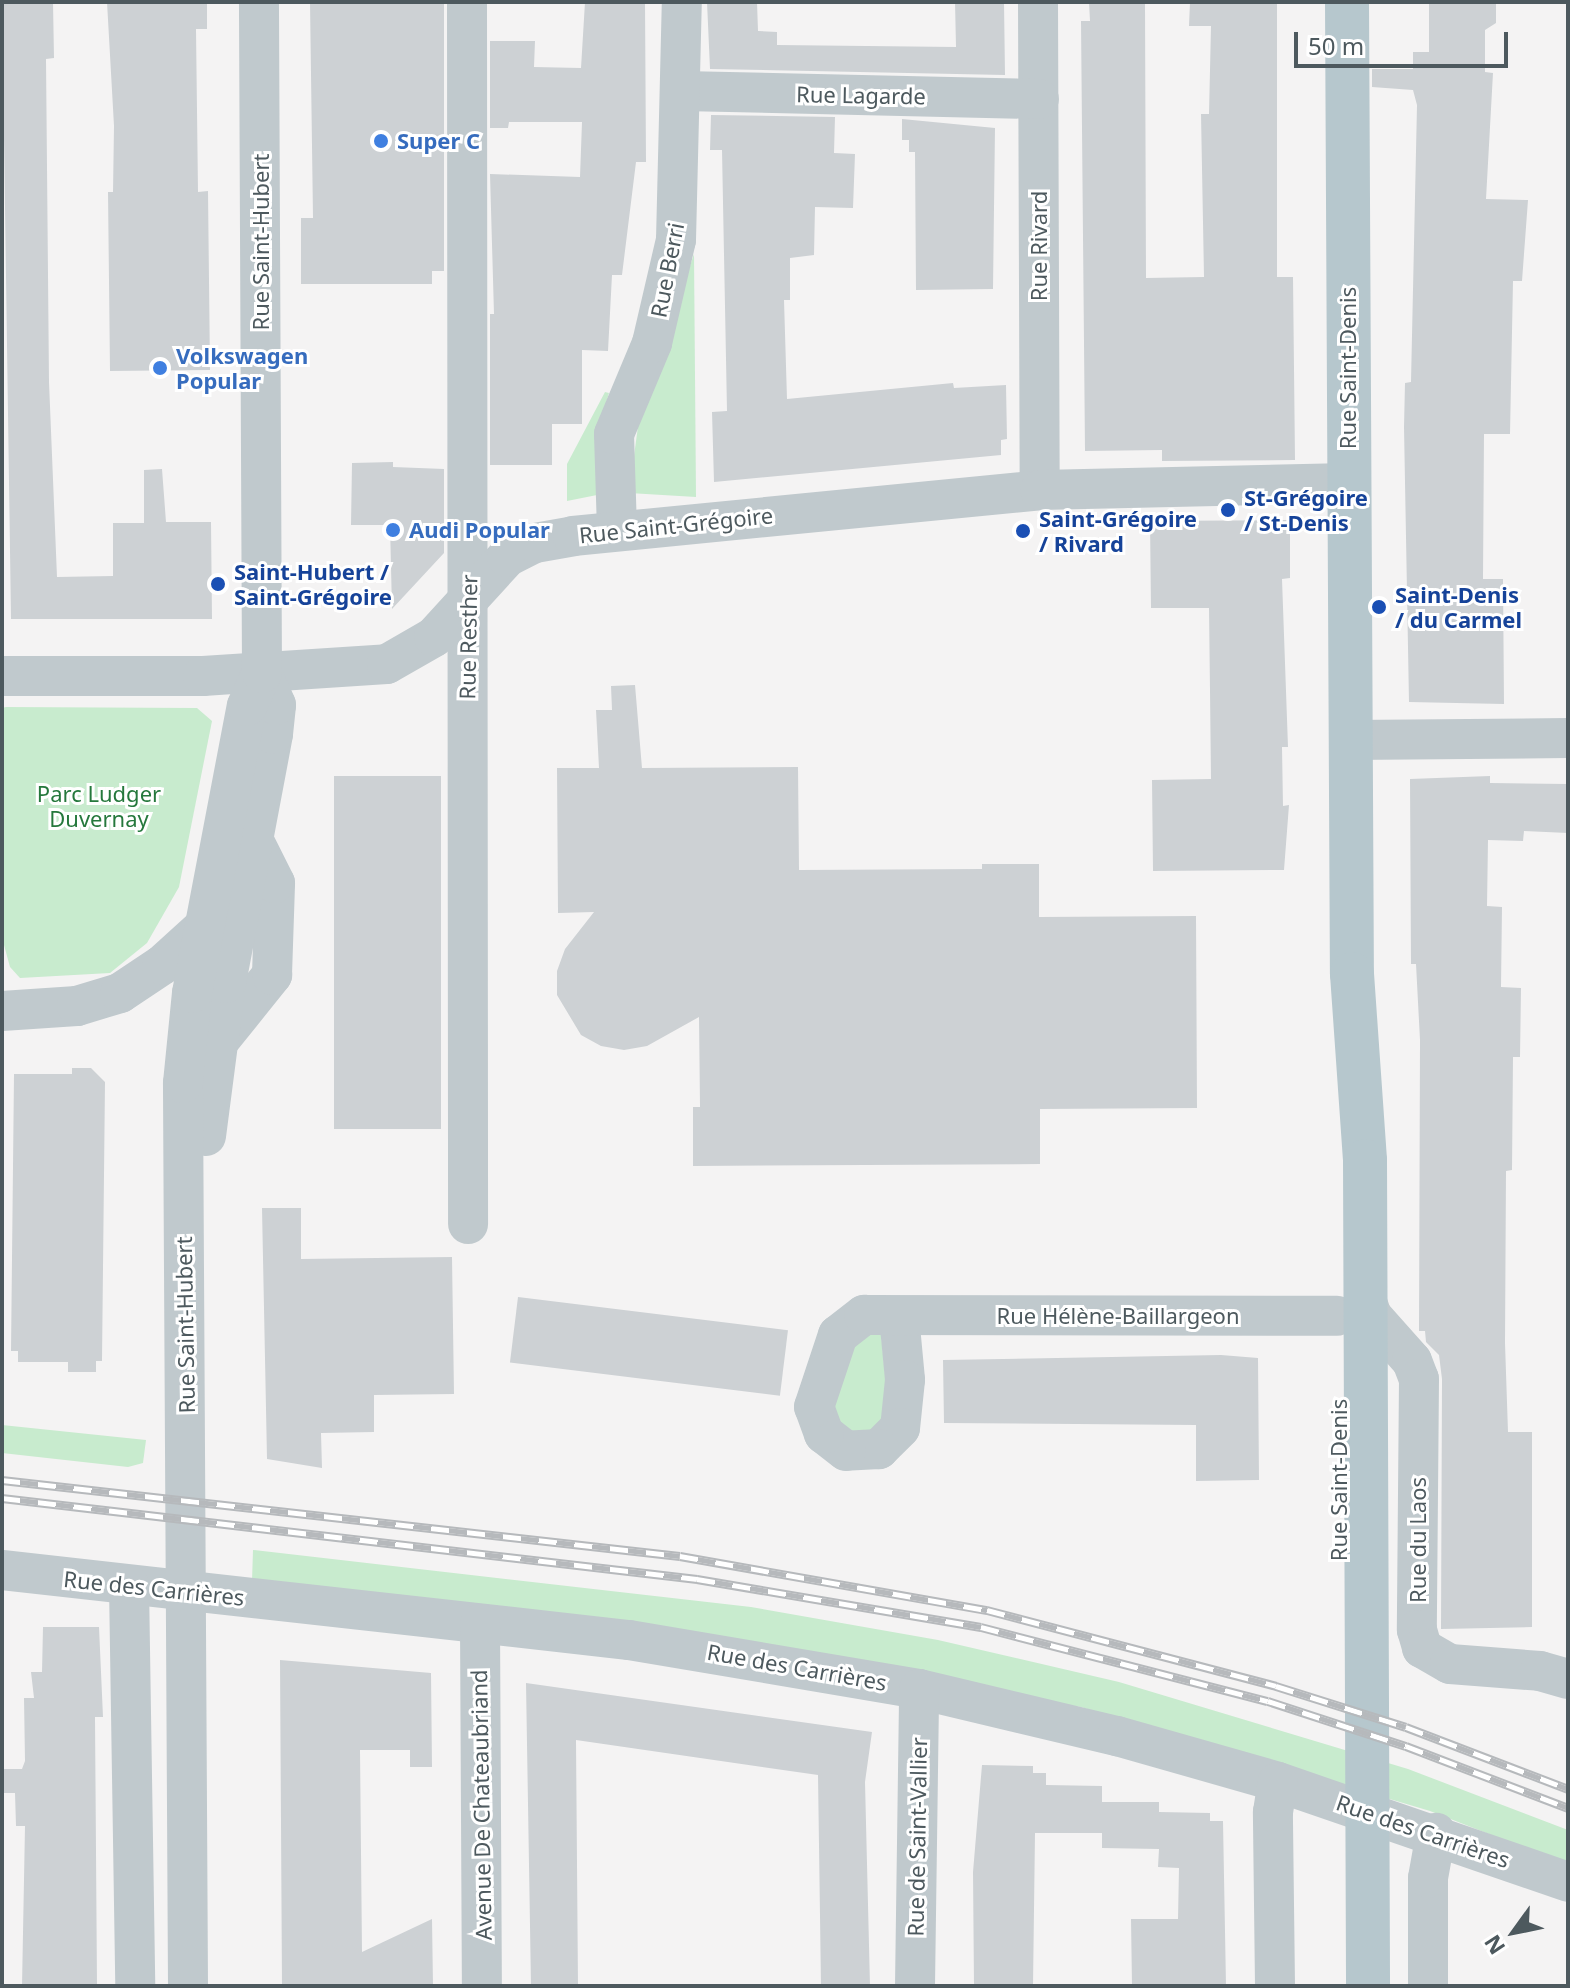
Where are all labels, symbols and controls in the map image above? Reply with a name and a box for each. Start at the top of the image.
scale bar [1298,16,1512,66]
text: 50 m [1308,29,1364,62]
street label: Rue Lagarde [796,81,926,109]
place label: Super C [397,128,480,154]
marker: Super C [372,132,390,150]
street label: Rue Saint-Hubert [248,154,274,330]
street label: Rue Rivard [1026,191,1052,301]
street label: Rue Berri [645,220,689,320]
street label: Rue Saint-Denis [1335,287,1361,449]
place label: Volkswagen Popular [176,342,308,394]
marker: Volkswagen Popular [151,359,169,377]
place label: St-Grégoire / St-Denis [1244,484,1368,536]
marker: St-Grégoire / St-Denis [1219,501,1237,519]
street label: Rue Saint-Grégoire [578,502,774,548]
place label: Saint-Grégoire / Rivard [1039,505,1197,556]
place label: Audi Popular [409,517,550,543]
marker: Audi Popular [384,521,402,539]
marker: Saint-Grégoire / Rivard [1014,522,1032,540]
place label: Saint-Hubert / Saint-Grégoire [234,558,392,610]
street label: Rue Resther [454,574,482,700]
marker: Saint-Hubert / Saint-Grégoire [209,575,227,593]
place label: Saint-Denis / du Carmel [1395,581,1522,632]
marker: Saint-Denis / du Carmel [1370,598,1388,616]
park label: Parc Ludger Duvernay [37,780,161,832]
street label: Rue Saint-Hubert [170,1236,200,1414]
street label: Rue Hélène-Baillargeon [996,1303,1240,1329]
street label: Rue Saint-Denis [1326,1399,1352,1561]
street label: Rue du Laos [1405,1477,1431,1603]
street label: Rue des Carrières [62,1565,246,1611]
street label: Rue des Carrières [705,1638,889,1696]
street label: Avenue De Chateaubriand [465,1669,497,1941]
street label: Rue de Saint-Vallier [902,1737,932,1937]
street label: Rue des Carrières [1333,1789,1513,1873]
north arrow [1474,1892,1554,1972]
text: N [1476,1929,1511,1961]

